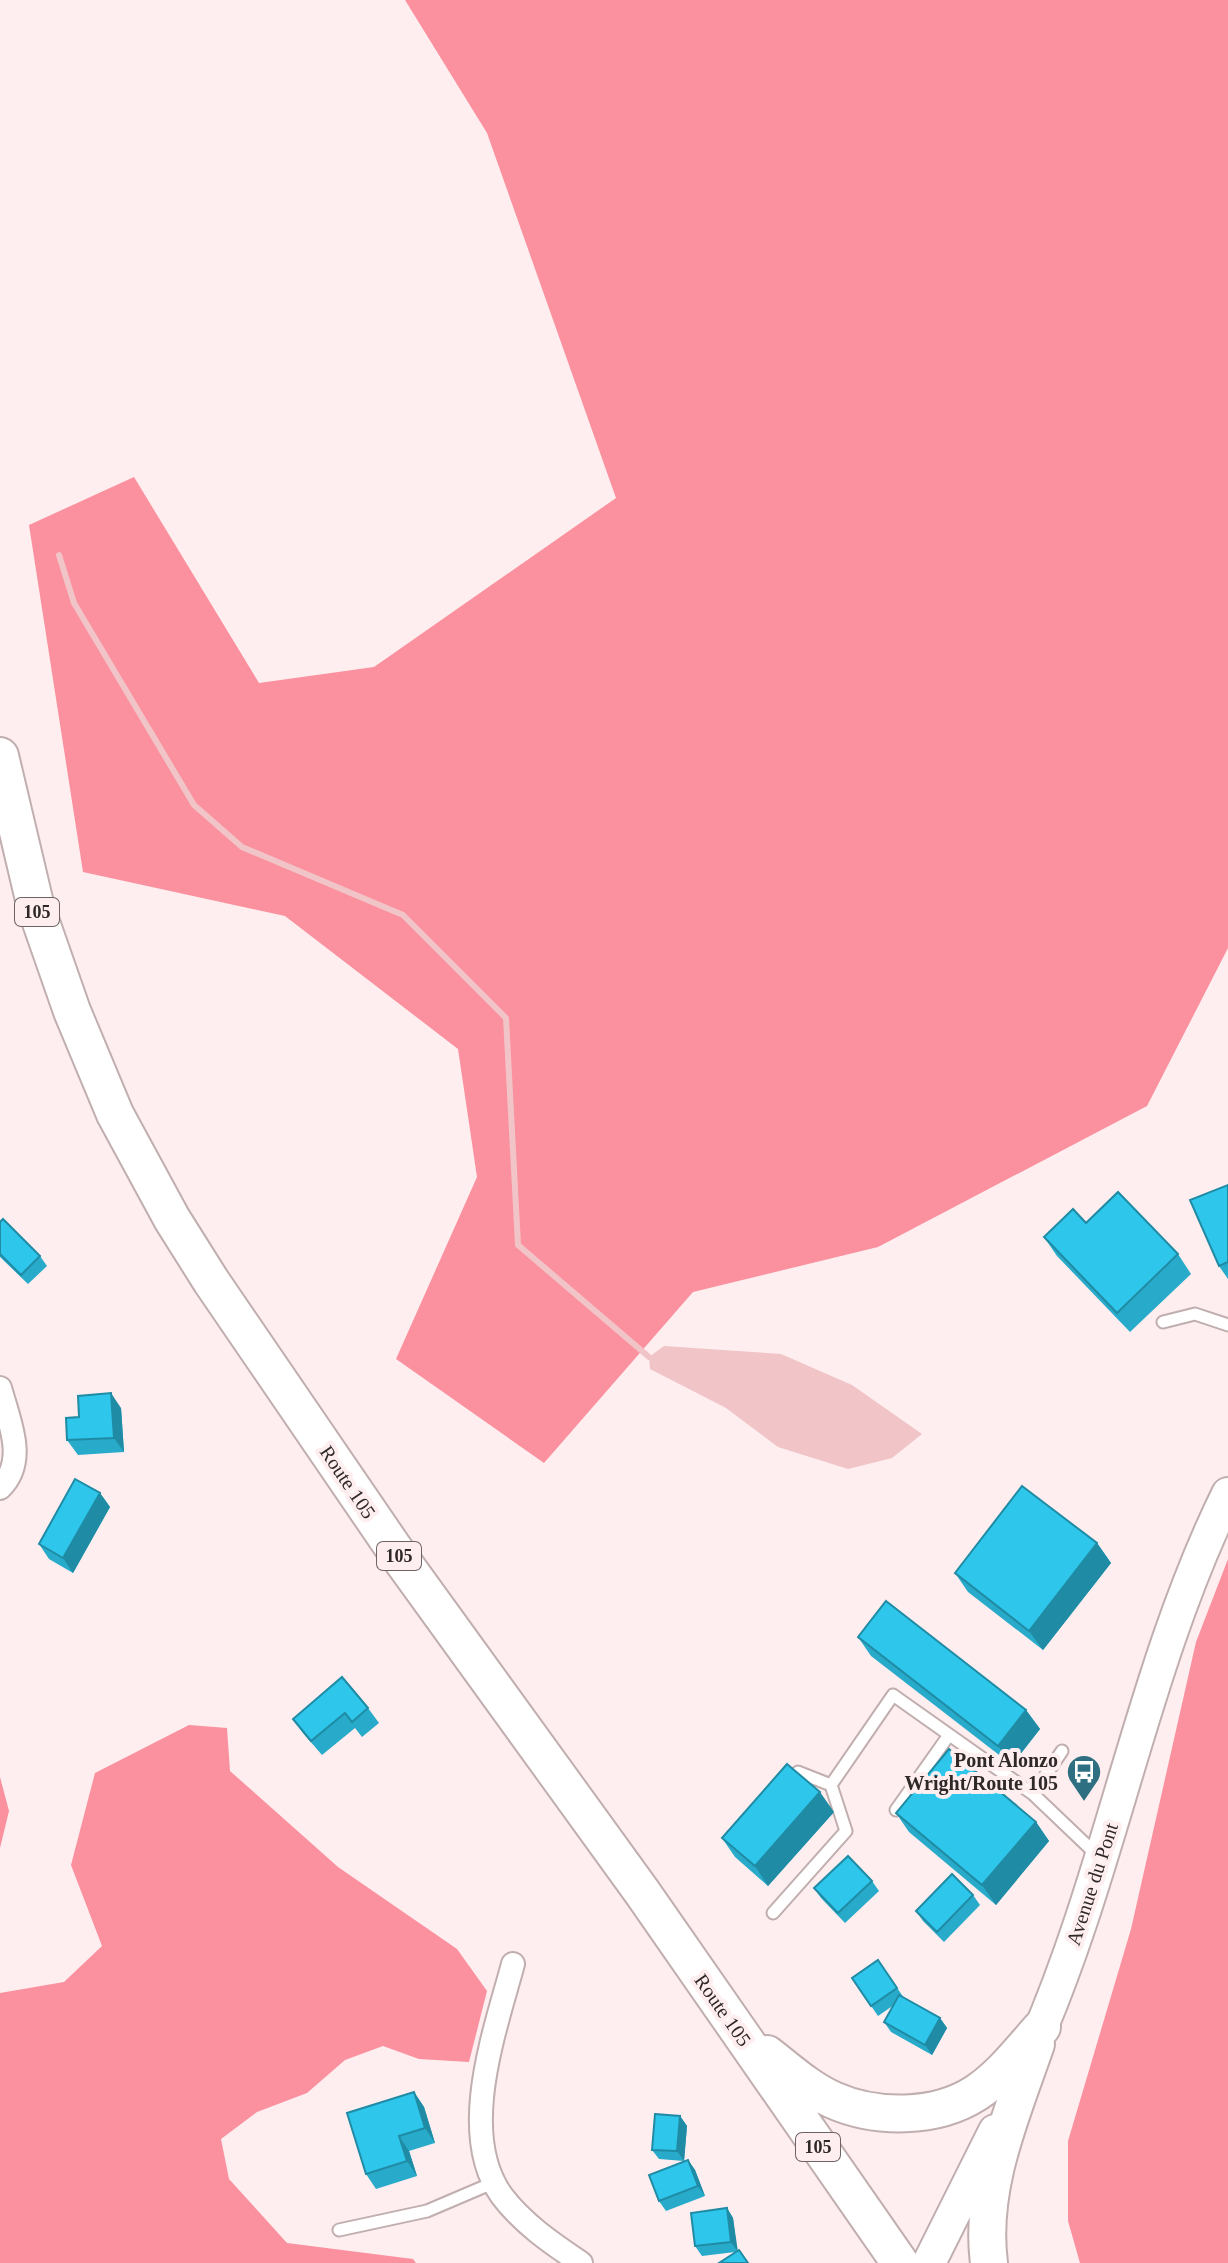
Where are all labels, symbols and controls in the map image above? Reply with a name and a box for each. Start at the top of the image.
road number: 105 [15,898,59,926]
street label: Route 105 [316,1442,380,1522]
road number: 105 [377,1542,421,1570]
place label: Pont Alonzo Wright/Route 105 [904,1749,1058,1795]
bus stop icon: Pont Alonzo Wright/Route 105 [1065,1753,1103,1803]
street label: Avenue du Pont [1062,1820,1122,1948]
street label: Route 105 [690,1970,756,2050]
road number: 105 [796,2133,840,2161]

